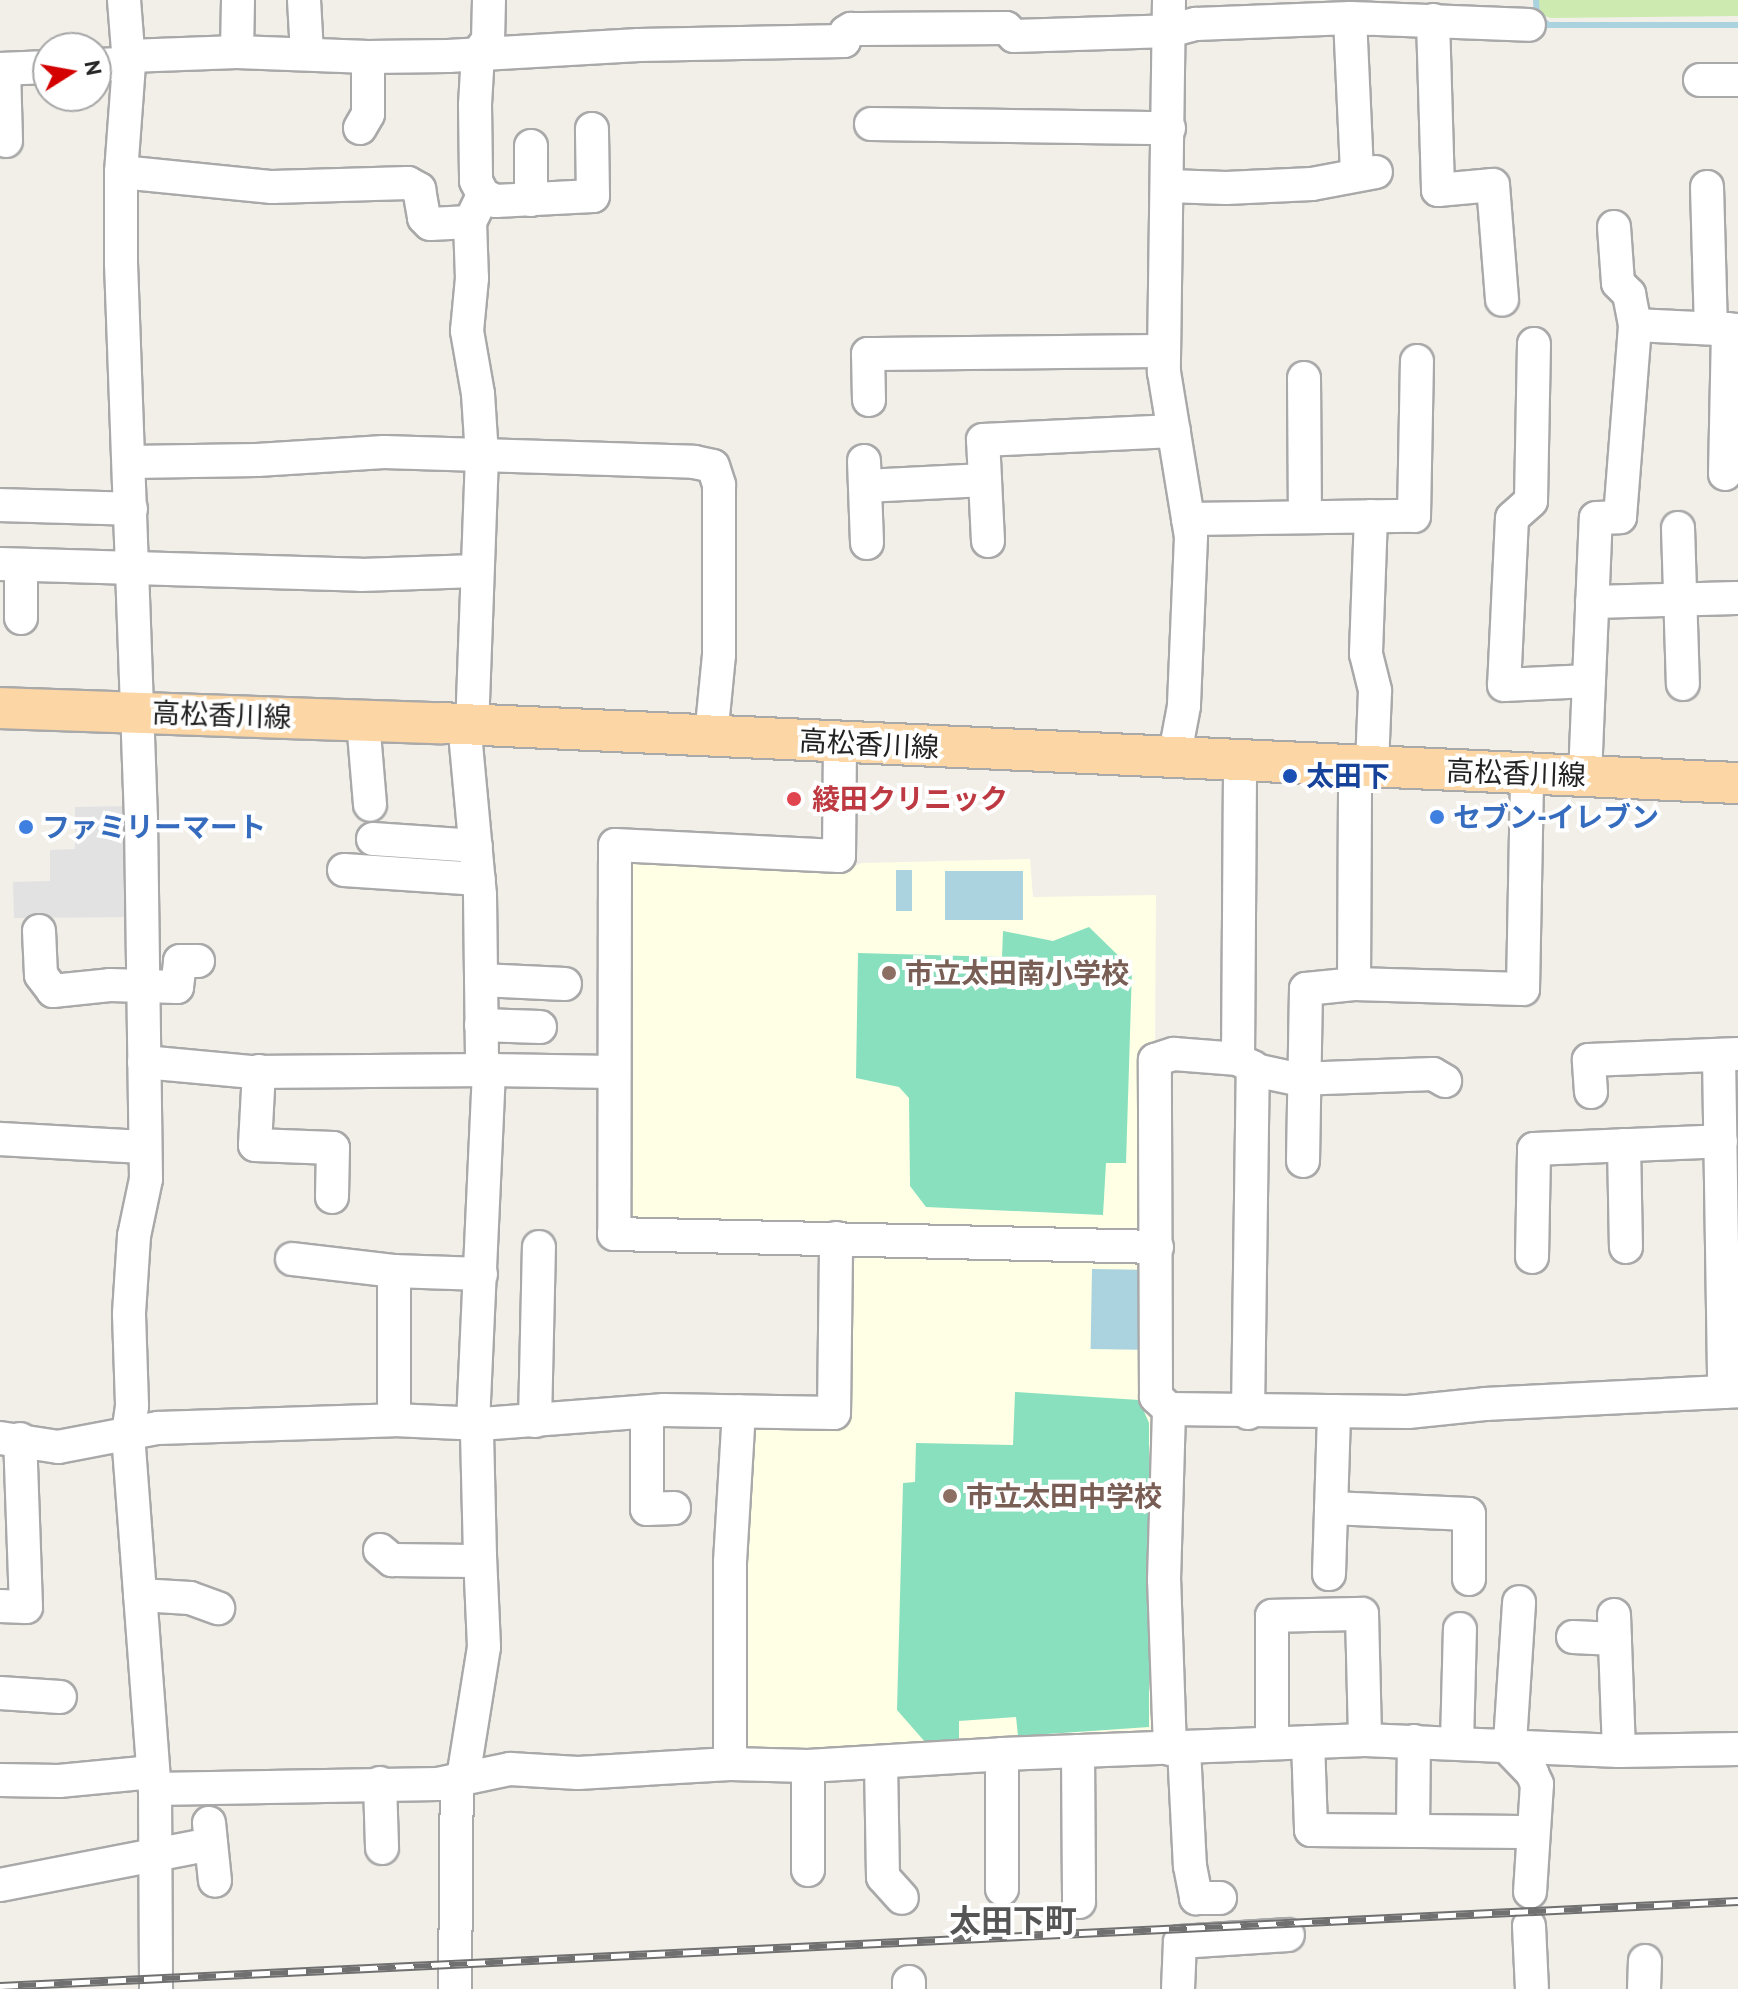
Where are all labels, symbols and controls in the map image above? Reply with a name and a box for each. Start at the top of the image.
north arrow [32,32,112,112]
text: N [78,58,109,78]
street label: 高松香川線 [151,696,293,734]
street label: 高松香川線 [798,724,940,764]
street label: 高松香川線 [1445,754,1587,792]
place label: 太田下 [1306,759,1390,793]
marker: 太田下 [1281,767,1299,785]
place label: 綾田クリニック [812,782,1008,816]
marker: 綾田クリニック [783,788,805,810]
place label: セブン-イレブン [1453,800,1659,834]
marker: セブン-イレブン [1428,808,1446,826]
place label: ファミリーマート [42,810,266,844]
marker: ファミリーマート [17,818,35,836]
place label: 市立太田南小学校 [905,956,1129,990]
marker: 市立太田南小学校 [880,964,898,982]
place label: 市立太田中学校 [966,1479,1162,1513]
marker: 市立太田中学校 [941,1487,959,1505]
district label: 太田下町 [949,1901,1077,1939]

